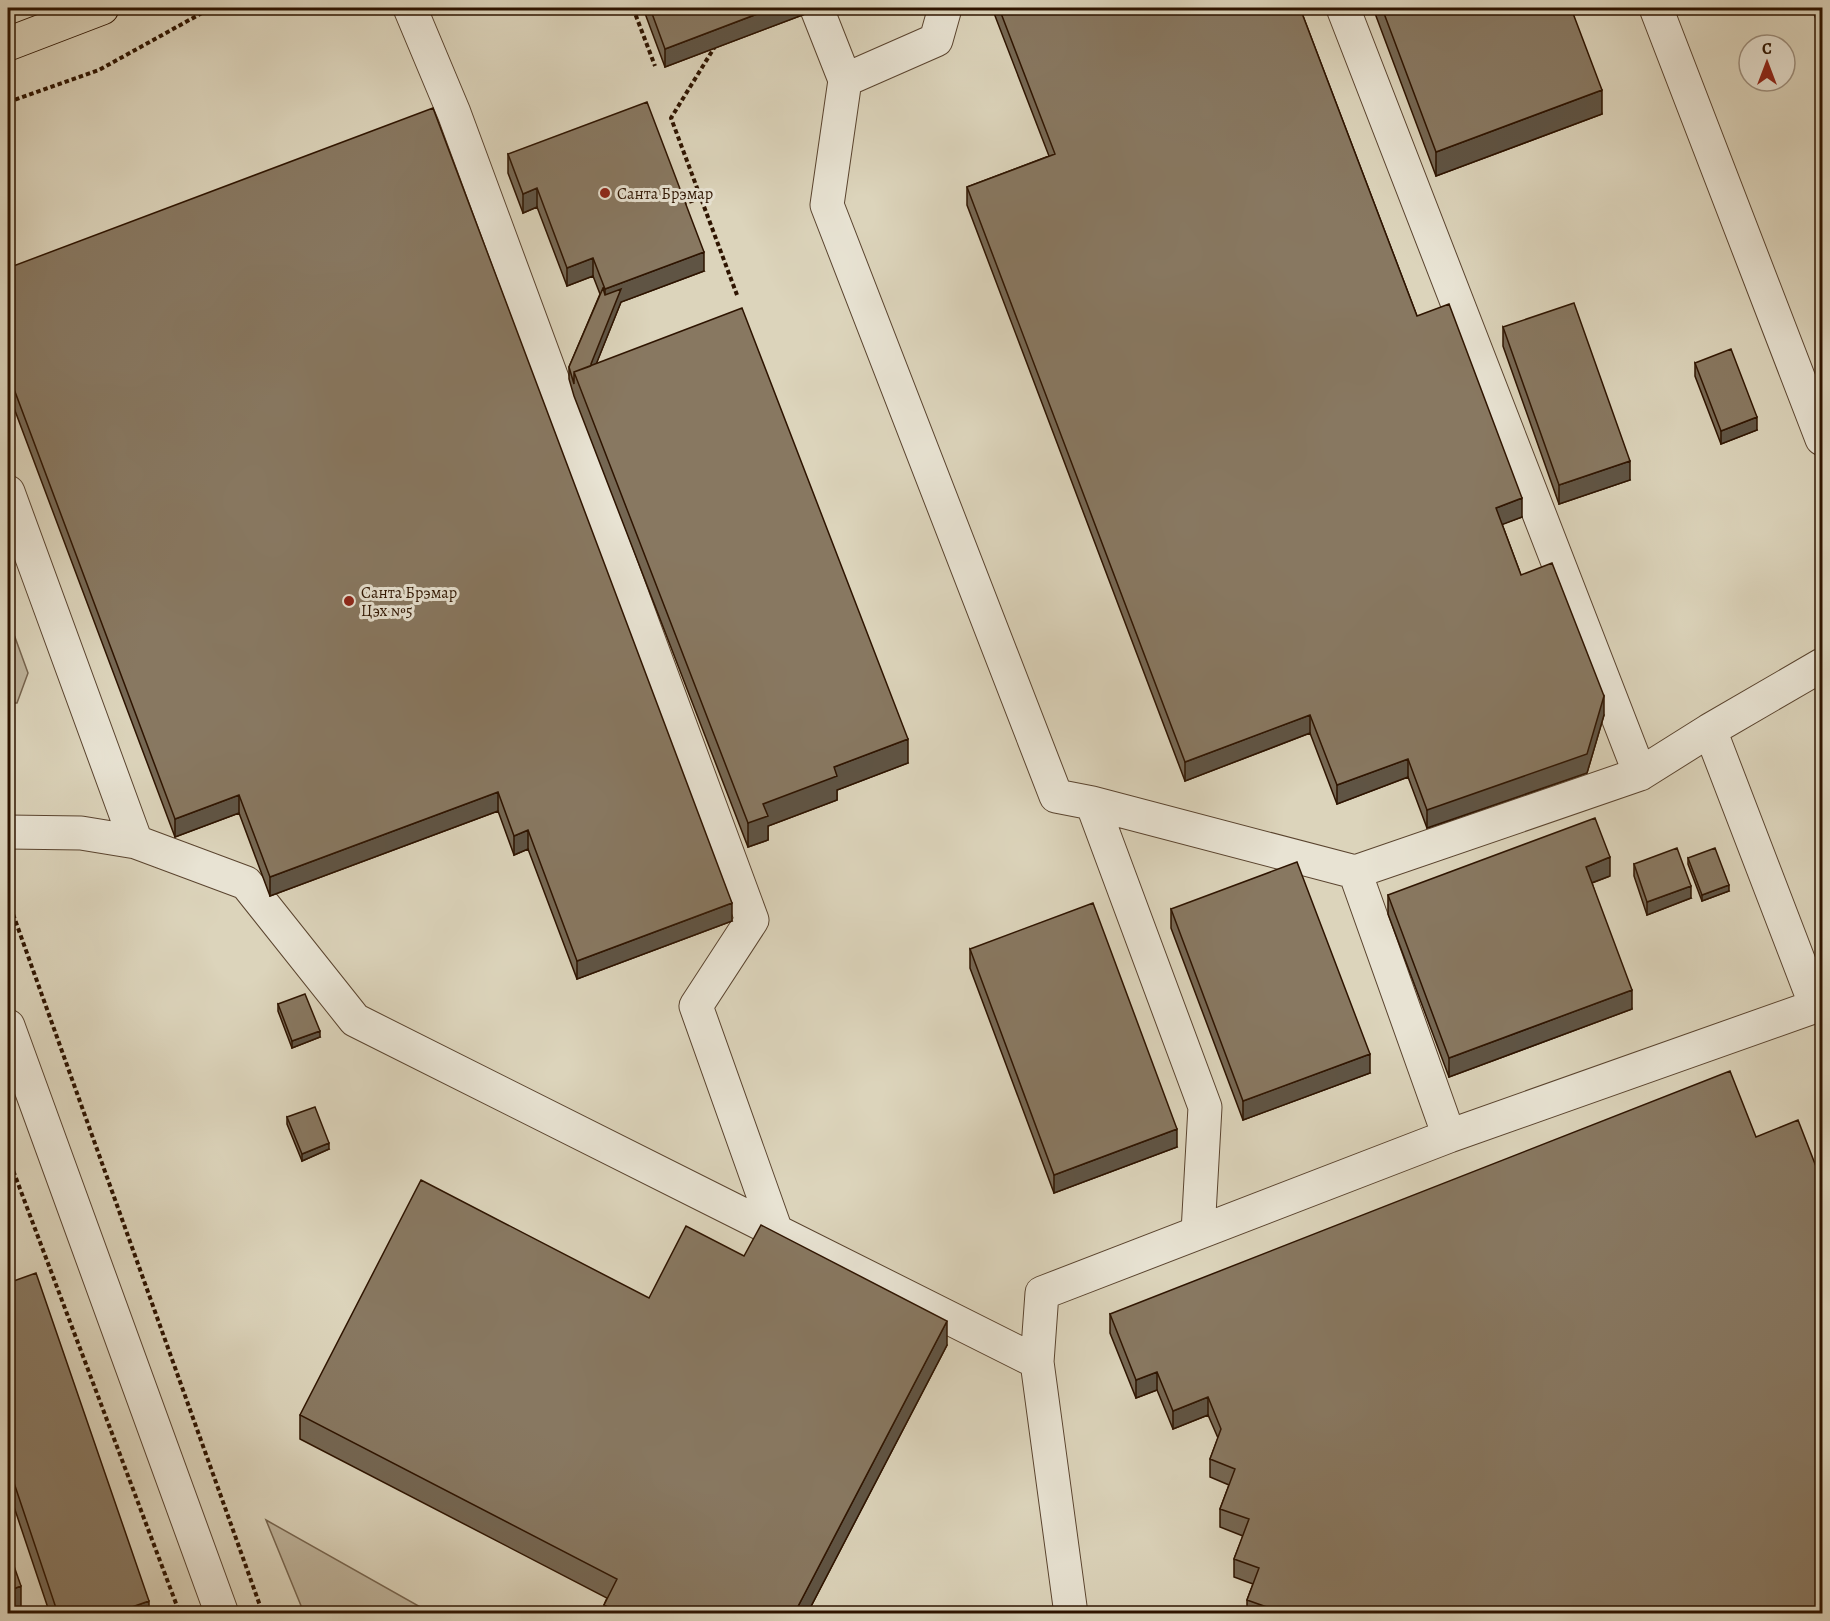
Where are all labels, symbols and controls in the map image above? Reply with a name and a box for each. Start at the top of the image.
north arrow [1737,33,1797,93]
text: С [1762,38,1772,60]
place label: Санта Брэмар [617,183,713,205]
marker: Санта Брэмар [598,186,612,200]
place label: Санта Брэмар Цэх №5 [361,582,457,622]
marker: Санта Брэмар Цэх №5 [342,594,356,608]

